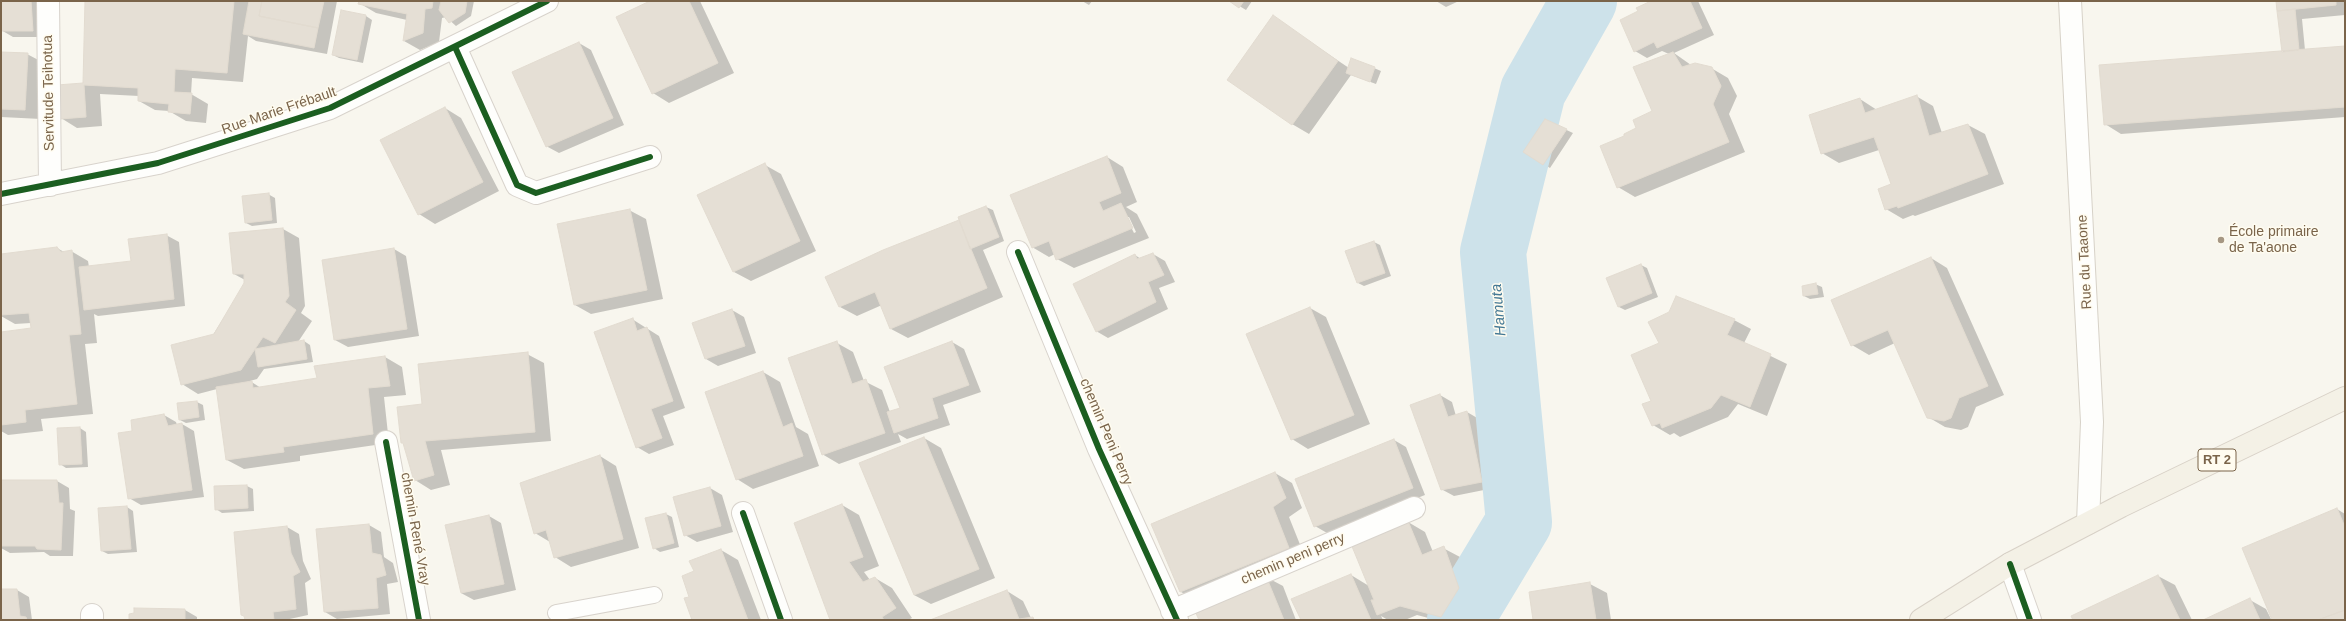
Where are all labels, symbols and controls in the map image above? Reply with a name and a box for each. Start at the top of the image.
street label: Servitude Teihotua [40,35,58,151]
street label: Rue Marie Frébault [220,84,338,138]
street label: Rue du Taaone [2074,214,2096,310]
place label: École primaire de Ta'aone [2229,224,2318,256]
marker: École primaire de Ta'aone [2216,235,2226,245]
water label: Hamuta [1488,283,1510,337]
street label: chemin Peni Perry [1076,376,1136,488]
road number: RT 2 [2198,449,2236,471]
street label: chemin René Vray [397,471,433,587]
street label: chemin peni perry [1239,530,1347,588]

